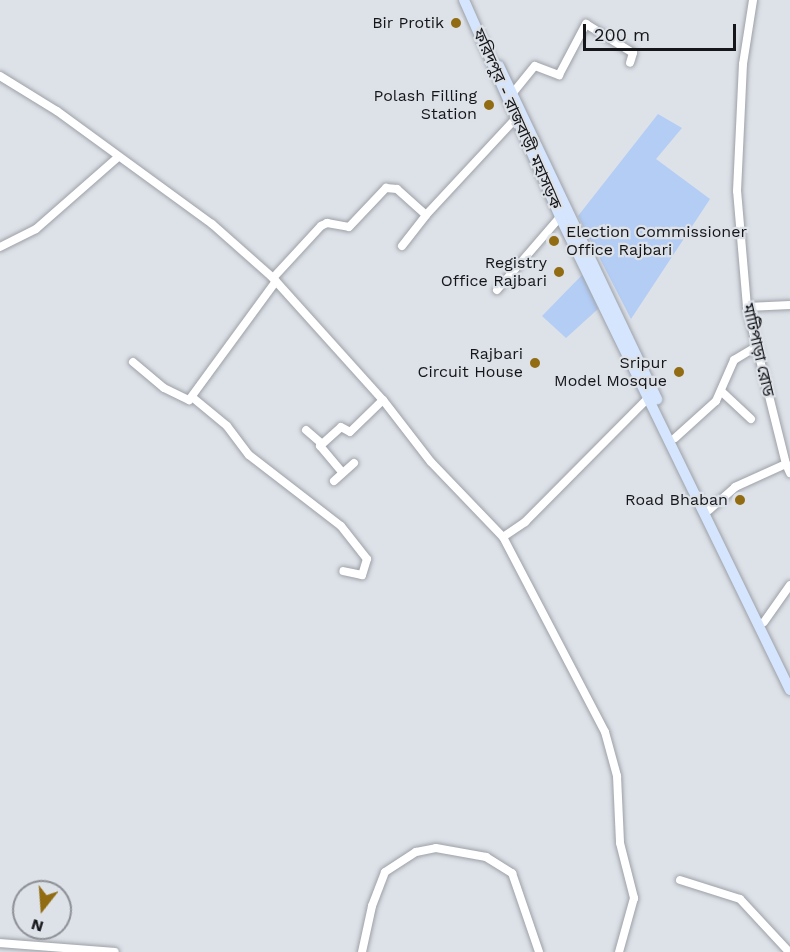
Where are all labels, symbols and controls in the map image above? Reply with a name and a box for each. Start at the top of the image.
scale bar [586,12,739,50]
place label: Bir Protik [372,13,444,33]
marker: Bir Protik [449,16,463,30]
text: 200 m [594,24,650,45]
street label: ফরিদপুর - রাজবাড়ী মহাসড়ক [468,26,566,212]
place label: Polash Filling Station [374,86,477,124]
marker: Polash Filling Station [482,98,496,112]
place label: Election Commissioner Office Rajbari [566,222,747,260]
marker: Election Commissioner Office Rajbari [547,234,561,248]
place label: Registry Office Rajbari [441,253,547,291]
marker: Registry Office Rajbari [552,265,566,279]
street label: মাটিপাড়া রোড [738,302,778,398]
place label: Rajbari Circuit House [417,344,523,382]
place label: Sripur Model Mosque [554,353,667,391]
marker: Rajbari Circuit House [528,356,542,370]
marker: Sripur Model Mosque [672,365,686,379]
place label: Road Bhaban [625,490,728,510]
marker: Road Bhaban [733,493,747,507]
north arrow [12,880,72,940]
text: N [29,915,46,937]

